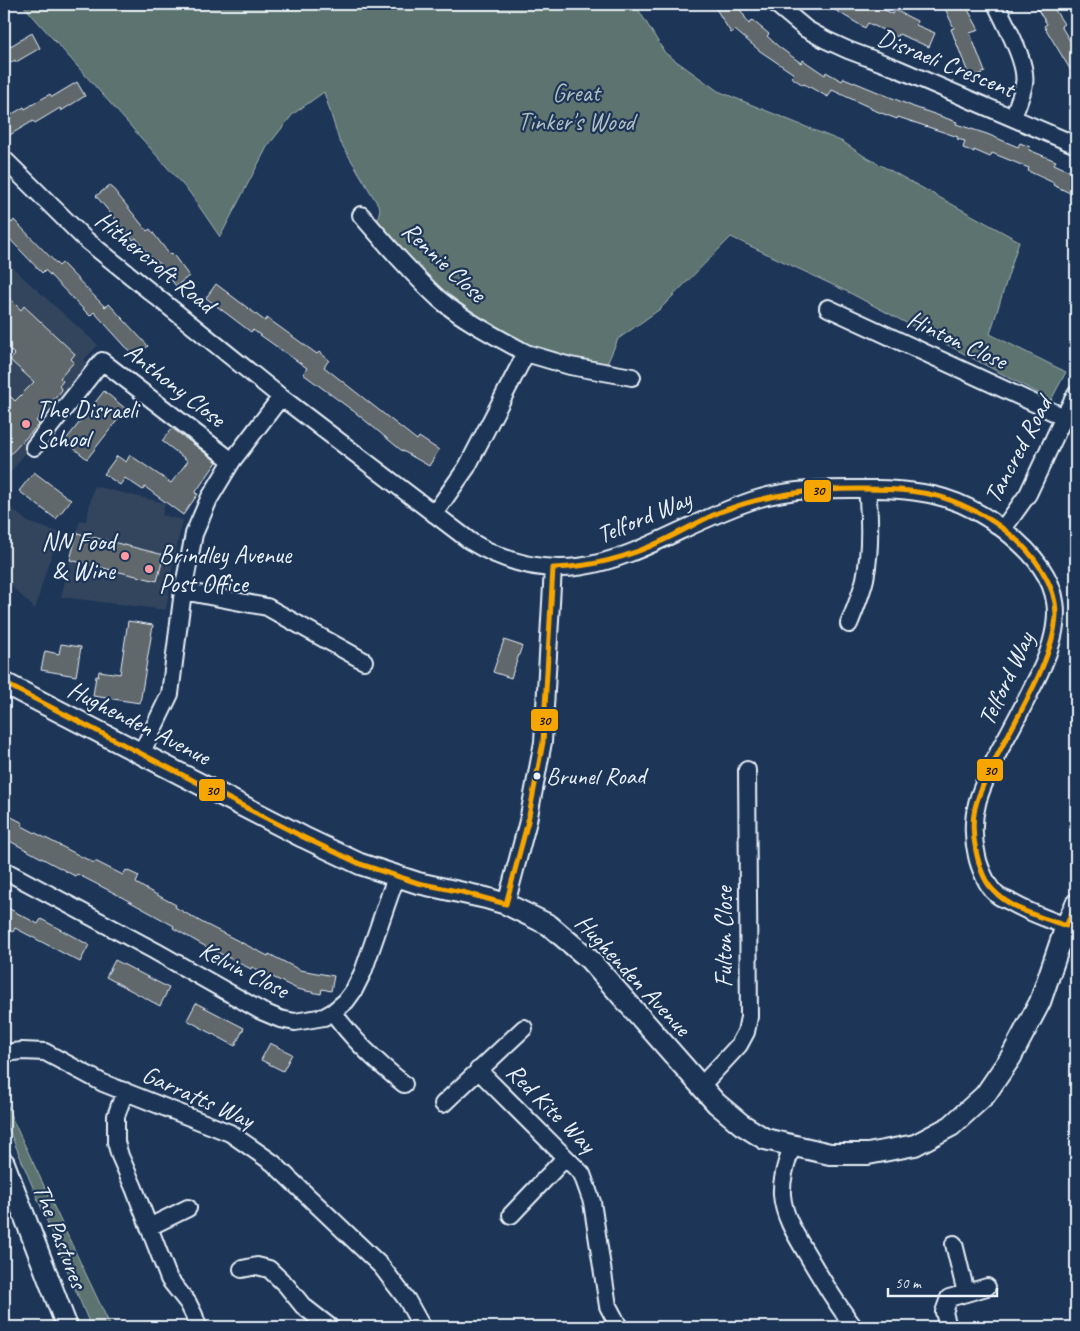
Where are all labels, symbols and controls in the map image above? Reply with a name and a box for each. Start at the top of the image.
street label: Disraeli Crescent [873,21,1022,106]
park label: Great Tinker's Wood [518,77,638,138]
street label: Hithercroft Road [89,204,225,323]
street label: Rennie Close [395,215,494,310]
street label: Hinton Close [902,303,1014,378]
street label: Anthony Close [118,336,233,435]
street label: Tancred Road [977,388,1061,509]
place label: The Disraeli School [36,394,141,455]
marker: The Disraeli School [20,418,32,430]
line badge: 30 [803,479,832,503]
street label: Telford Way [592,482,697,551]
text: 30 [812,482,826,499]
place label: NN Food & Wine [41,526,119,587]
place label: Brindley Avenue Post Office [159,539,293,600]
marker: NN Food & Wine [119,550,131,562]
marker: Brindley Avenue Post Office [143,563,155,575]
street label: Telford Way [970,626,1042,731]
street label: Hughenden Avenue [62,673,217,773]
line badge: 30 [530,708,559,732]
text: 30 [538,712,552,729]
line badge: 30 [976,758,1004,782]
place label: Brunel Road [546,761,649,791]
text: 30 [984,762,998,779]
marker: Brunel Road [532,771,542,781]
line badge: 30 [198,778,226,802]
text: 30 [206,782,220,799]
street label: Fulton Close [708,885,740,987]
street label: Hughenden Avenue [568,907,699,1044]
street label: Kelvin Close [194,934,296,1007]
street label: Red Kite Way [499,1056,604,1161]
street label: Garratts Way [137,1058,261,1137]
street label: The Pastures [25,1179,95,1295]
scale bar [888,1266,996,1298]
text: 50 m [895,1274,922,1293]

